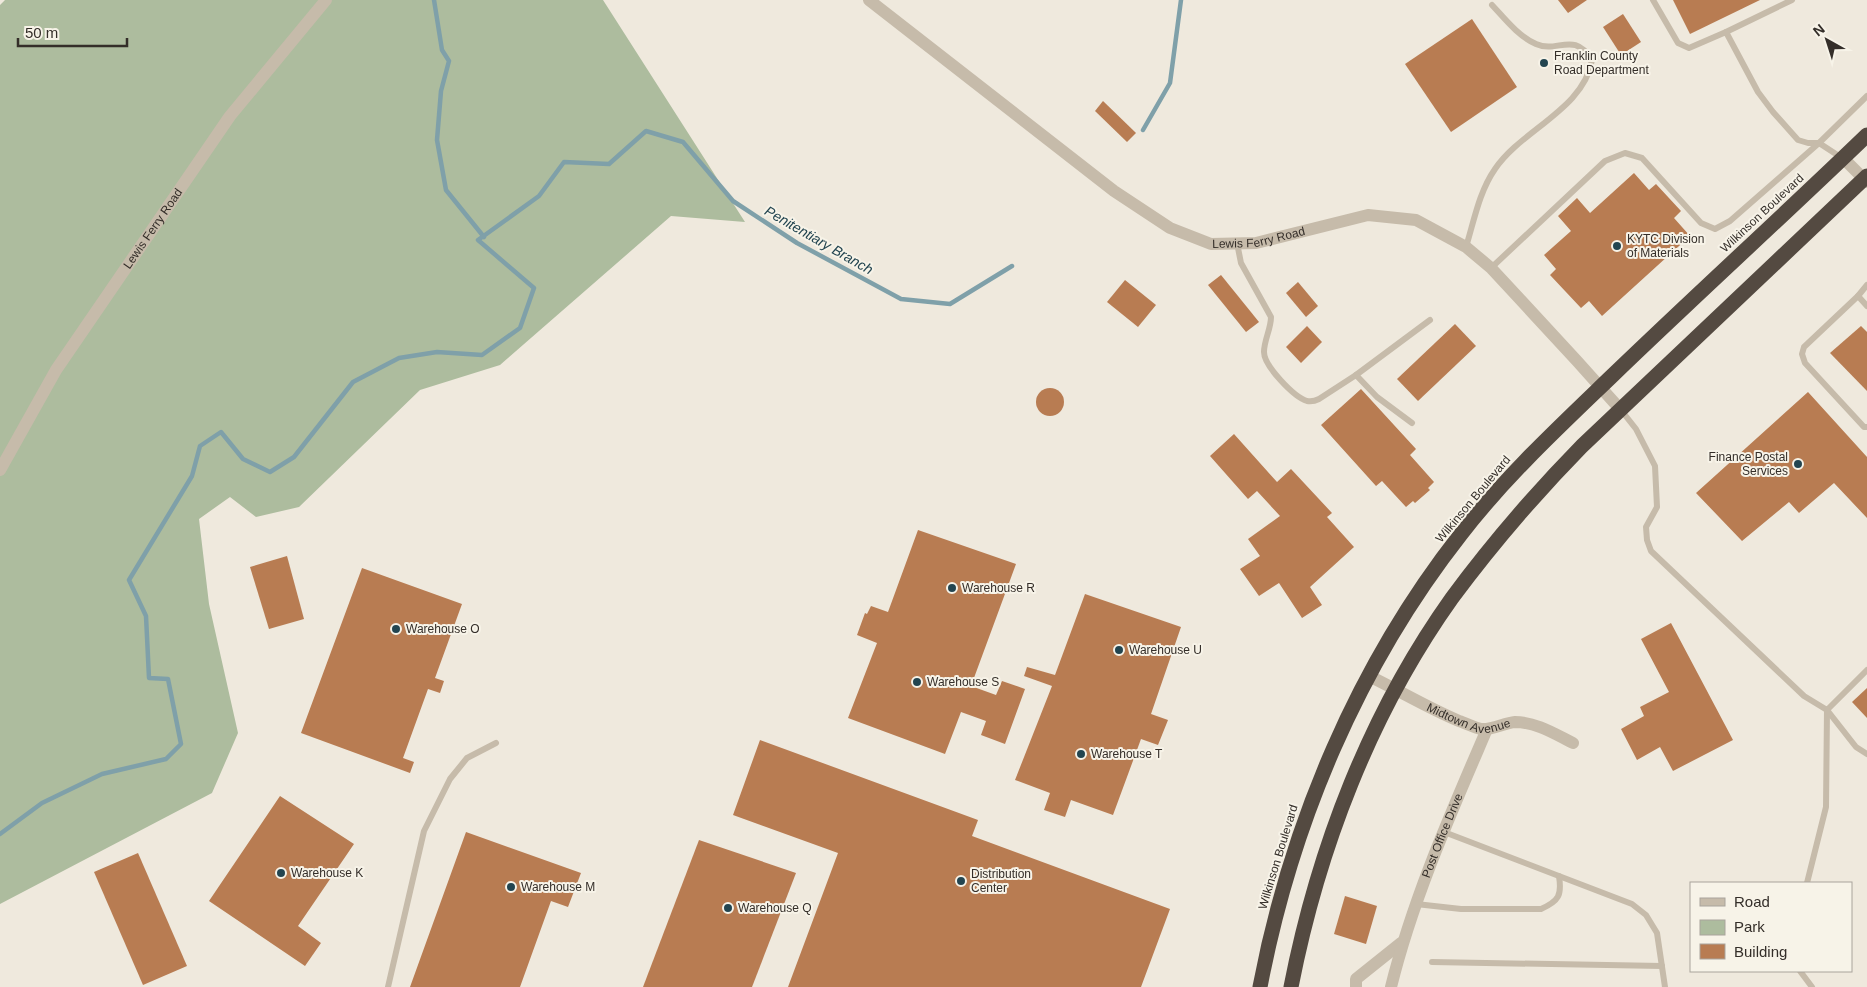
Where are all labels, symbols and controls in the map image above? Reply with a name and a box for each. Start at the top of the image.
scale bar [18,15,126,47]
north arrow [1802,15,1852,65]
text: N [1810,20,1828,39]
text: 50 m [25,24,58,41]
place label: Franklin County Road Department [1554,49,1649,77]
marker: Franklin County Road Department [1538,57,1550,69]
street label: Wilkinson Boulevard [1717,171,1807,255]
street label: Lewis Ferry Road [120,186,185,271]
water label: Penitentiary Branch [762,203,876,278]
street label: Lewis Ferry Road [1212,224,1306,251]
place label: KYTC Division of Materials [1627,232,1704,260]
marker: KYTC Division of Materials [1611,240,1623,252]
place label: Finance Postal Services [1709,450,1788,478]
street label: Wilkinson Boulevard [1433,453,1513,545]
marker: Finance Postal Services [1792,458,1804,470]
place label: Warehouse R [962,581,1035,595]
marker: Warehouse R [946,582,958,594]
place label: Warehouse O [406,622,480,636]
marker: Warehouse O [390,623,402,635]
place label: Warehouse U [1129,643,1202,657]
marker: Warehouse U [1113,644,1125,656]
place label: Warehouse S [927,675,999,689]
marker: Warehouse S [911,676,923,688]
street label: Midtown Avenue [1425,700,1512,736]
place label: Warehouse T [1091,747,1163,761]
marker: Warehouse T [1075,748,1087,760]
street label: Post Office Drive [1419,791,1466,880]
street label: Wilkinson Boulevard [1255,803,1301,911]
place label: Warehouse K [291,866,363,880]
marker: Warehouse K [275,867,287,879]
place label: Distribution Center [971,867,1031,895]
marker: Distribution Center [955,875,967,887]
place label: Warehouse M [521,880,595,894]
marker: Warehouse M [505,881,517,893]
legend [1690,882,1852,972]
text: Road [1734,893,1770,910]
place label: Warehouse Q [738,901,812,915]
marker: Warehouse Q [722,902,734,914]
text: Park [1734,918,1765,935]
text: Building [1734,943,1787,960]

